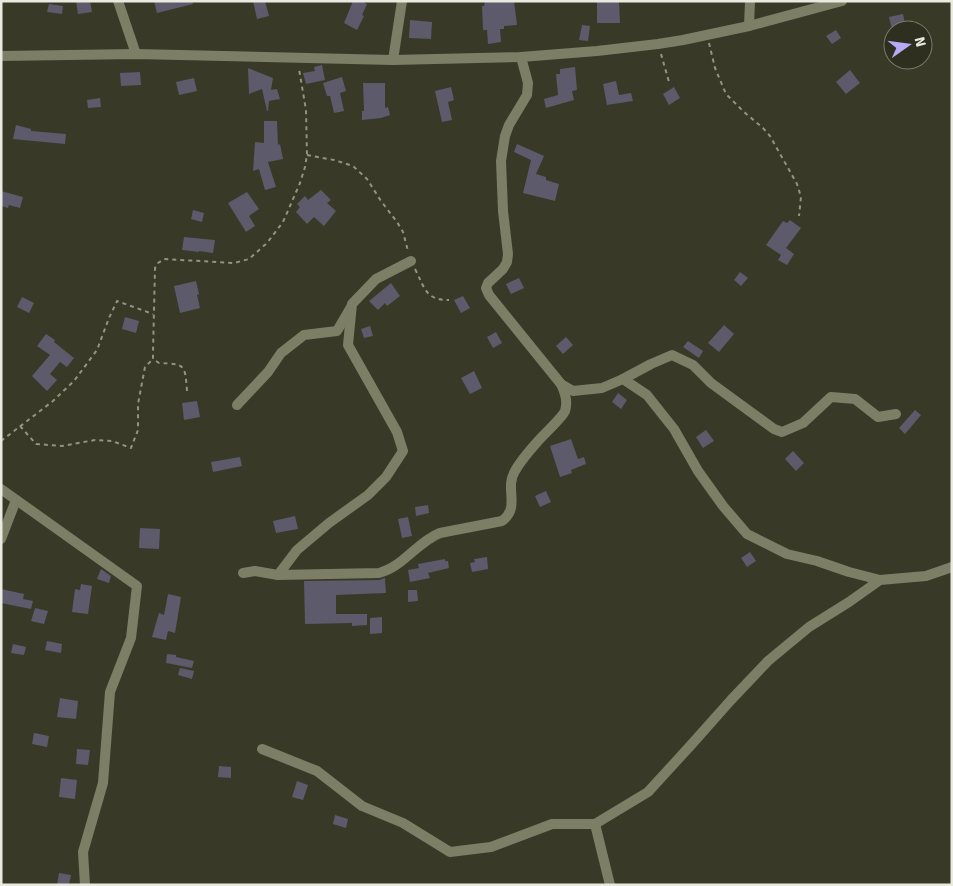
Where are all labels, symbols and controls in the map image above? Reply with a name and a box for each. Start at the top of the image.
north arrow [883,20,933,70]
text: N [911,35,930,49]

